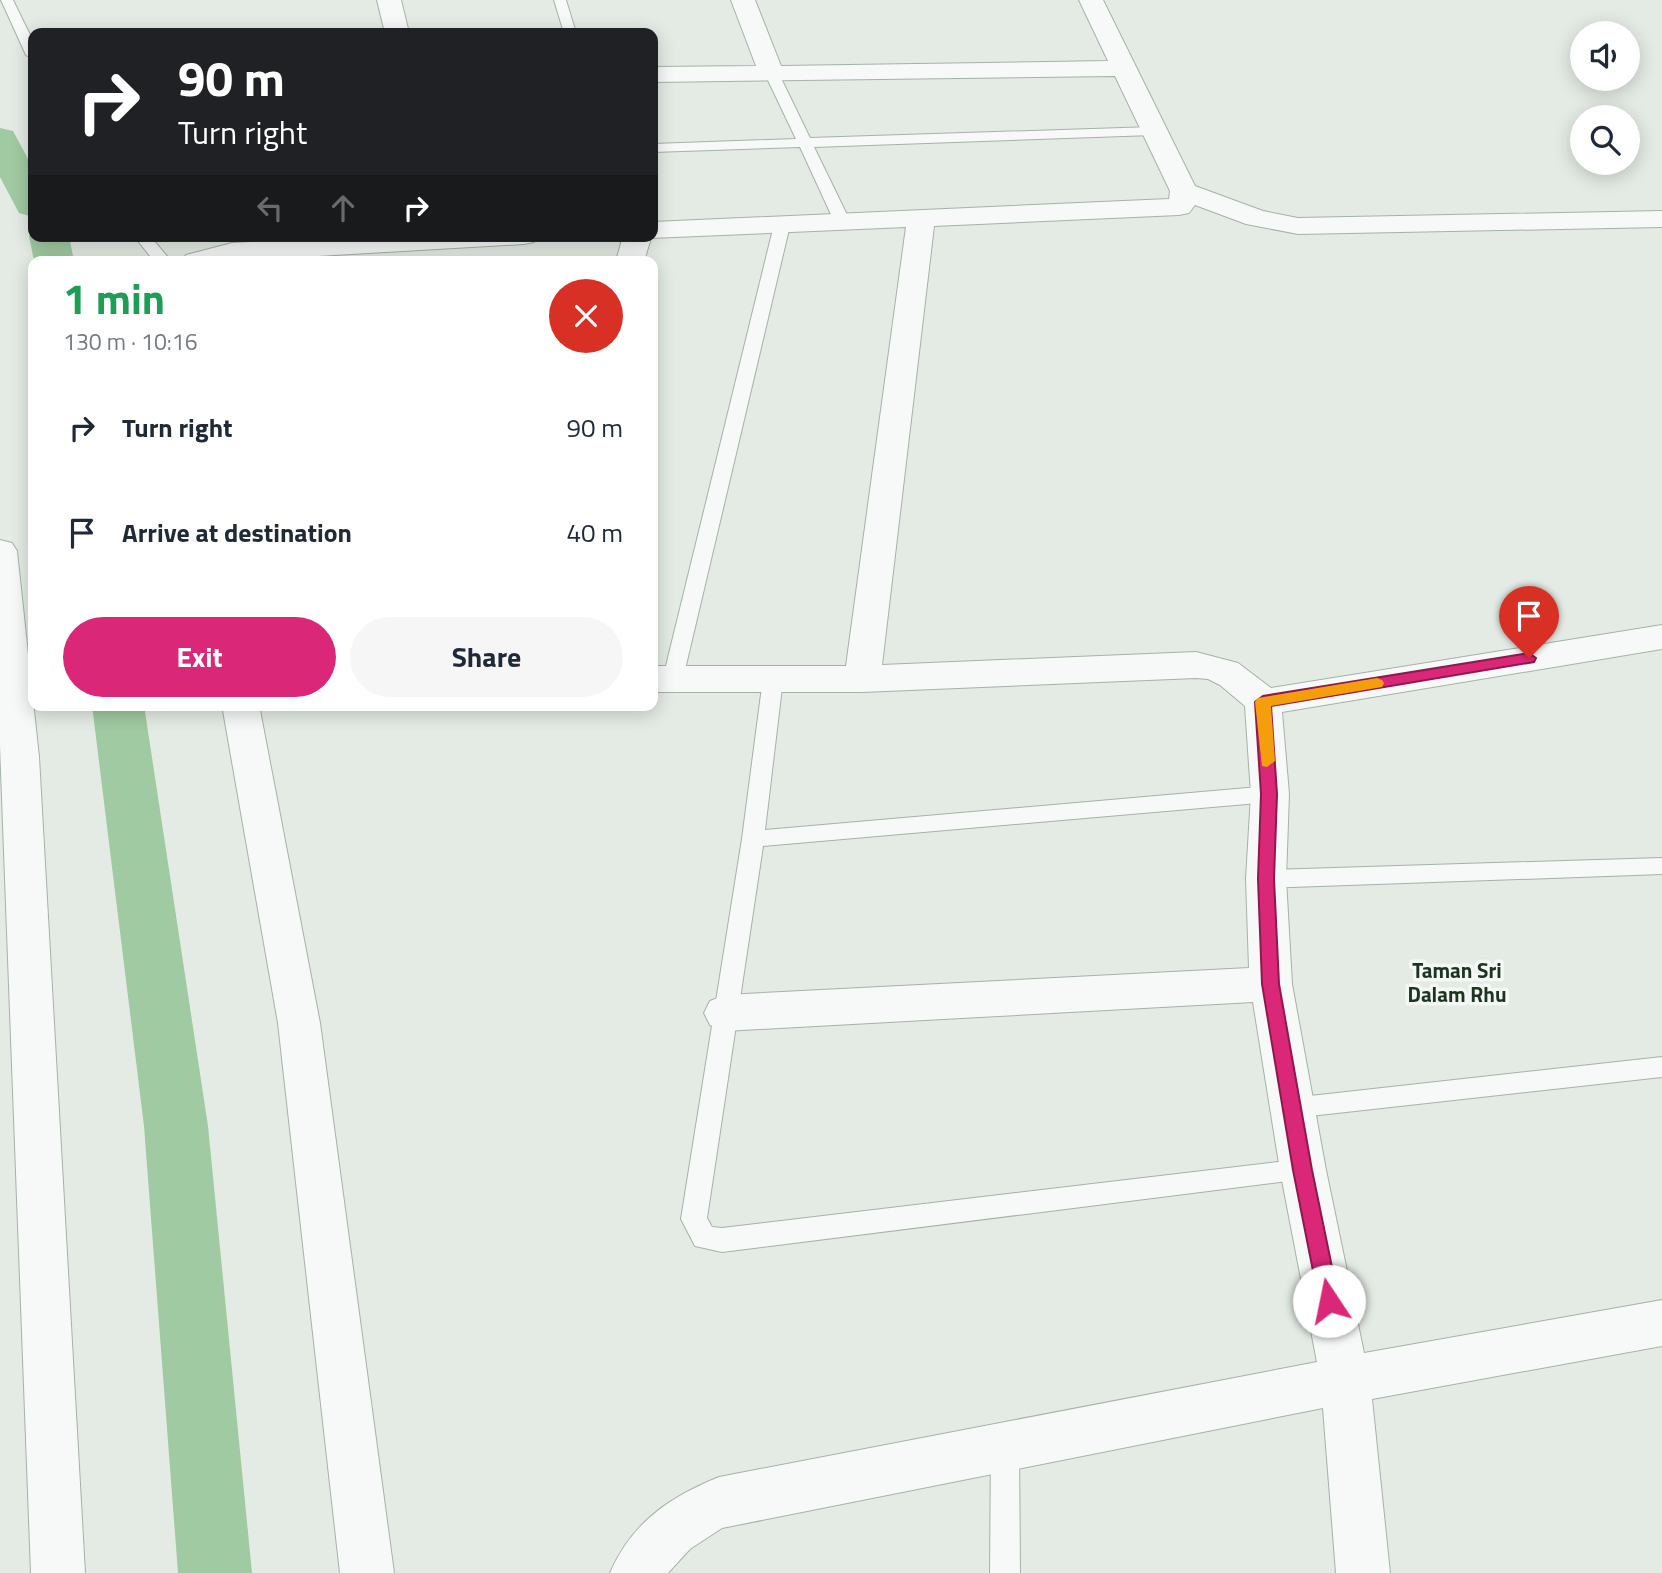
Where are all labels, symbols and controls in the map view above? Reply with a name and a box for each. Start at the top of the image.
map controls [1570,21,1640,175]
button: sound [1570,21,1640,91]
text: 90 m [178,40,285,115]
icon: right [63,56,154,147]
button: search [1570,105,1640,175]
text: Turn right [178,108,307,156]
icon: left [251,189,289,227]
icon: ahead [324,189,362,227]
icon: right [397,189,435,227]
text: 1 min [63,266,165,330]
button: close [549,279,623,353]
text: 130 m · 10:16 [63,324,198,359]
text: Turn right [122,408,233,447]
text: 90 m [566,408,623,447]
icon: right [63,409,101,447]
text: Arrive at destination [122,513,352,552]
text: 40 m [566,513,623,552]
icon: arrive [63,514,101,552]
pin [1499,586,1559,658]
icon: arrive [1510,597,1548,635]
button: Exit [63,617,336,697]
button: Share [350,617,623,697]
district label: Taman Sri Dalam Rhu [1407,954,1507,1010]
position arrow [1292,1264,1366,1338]

